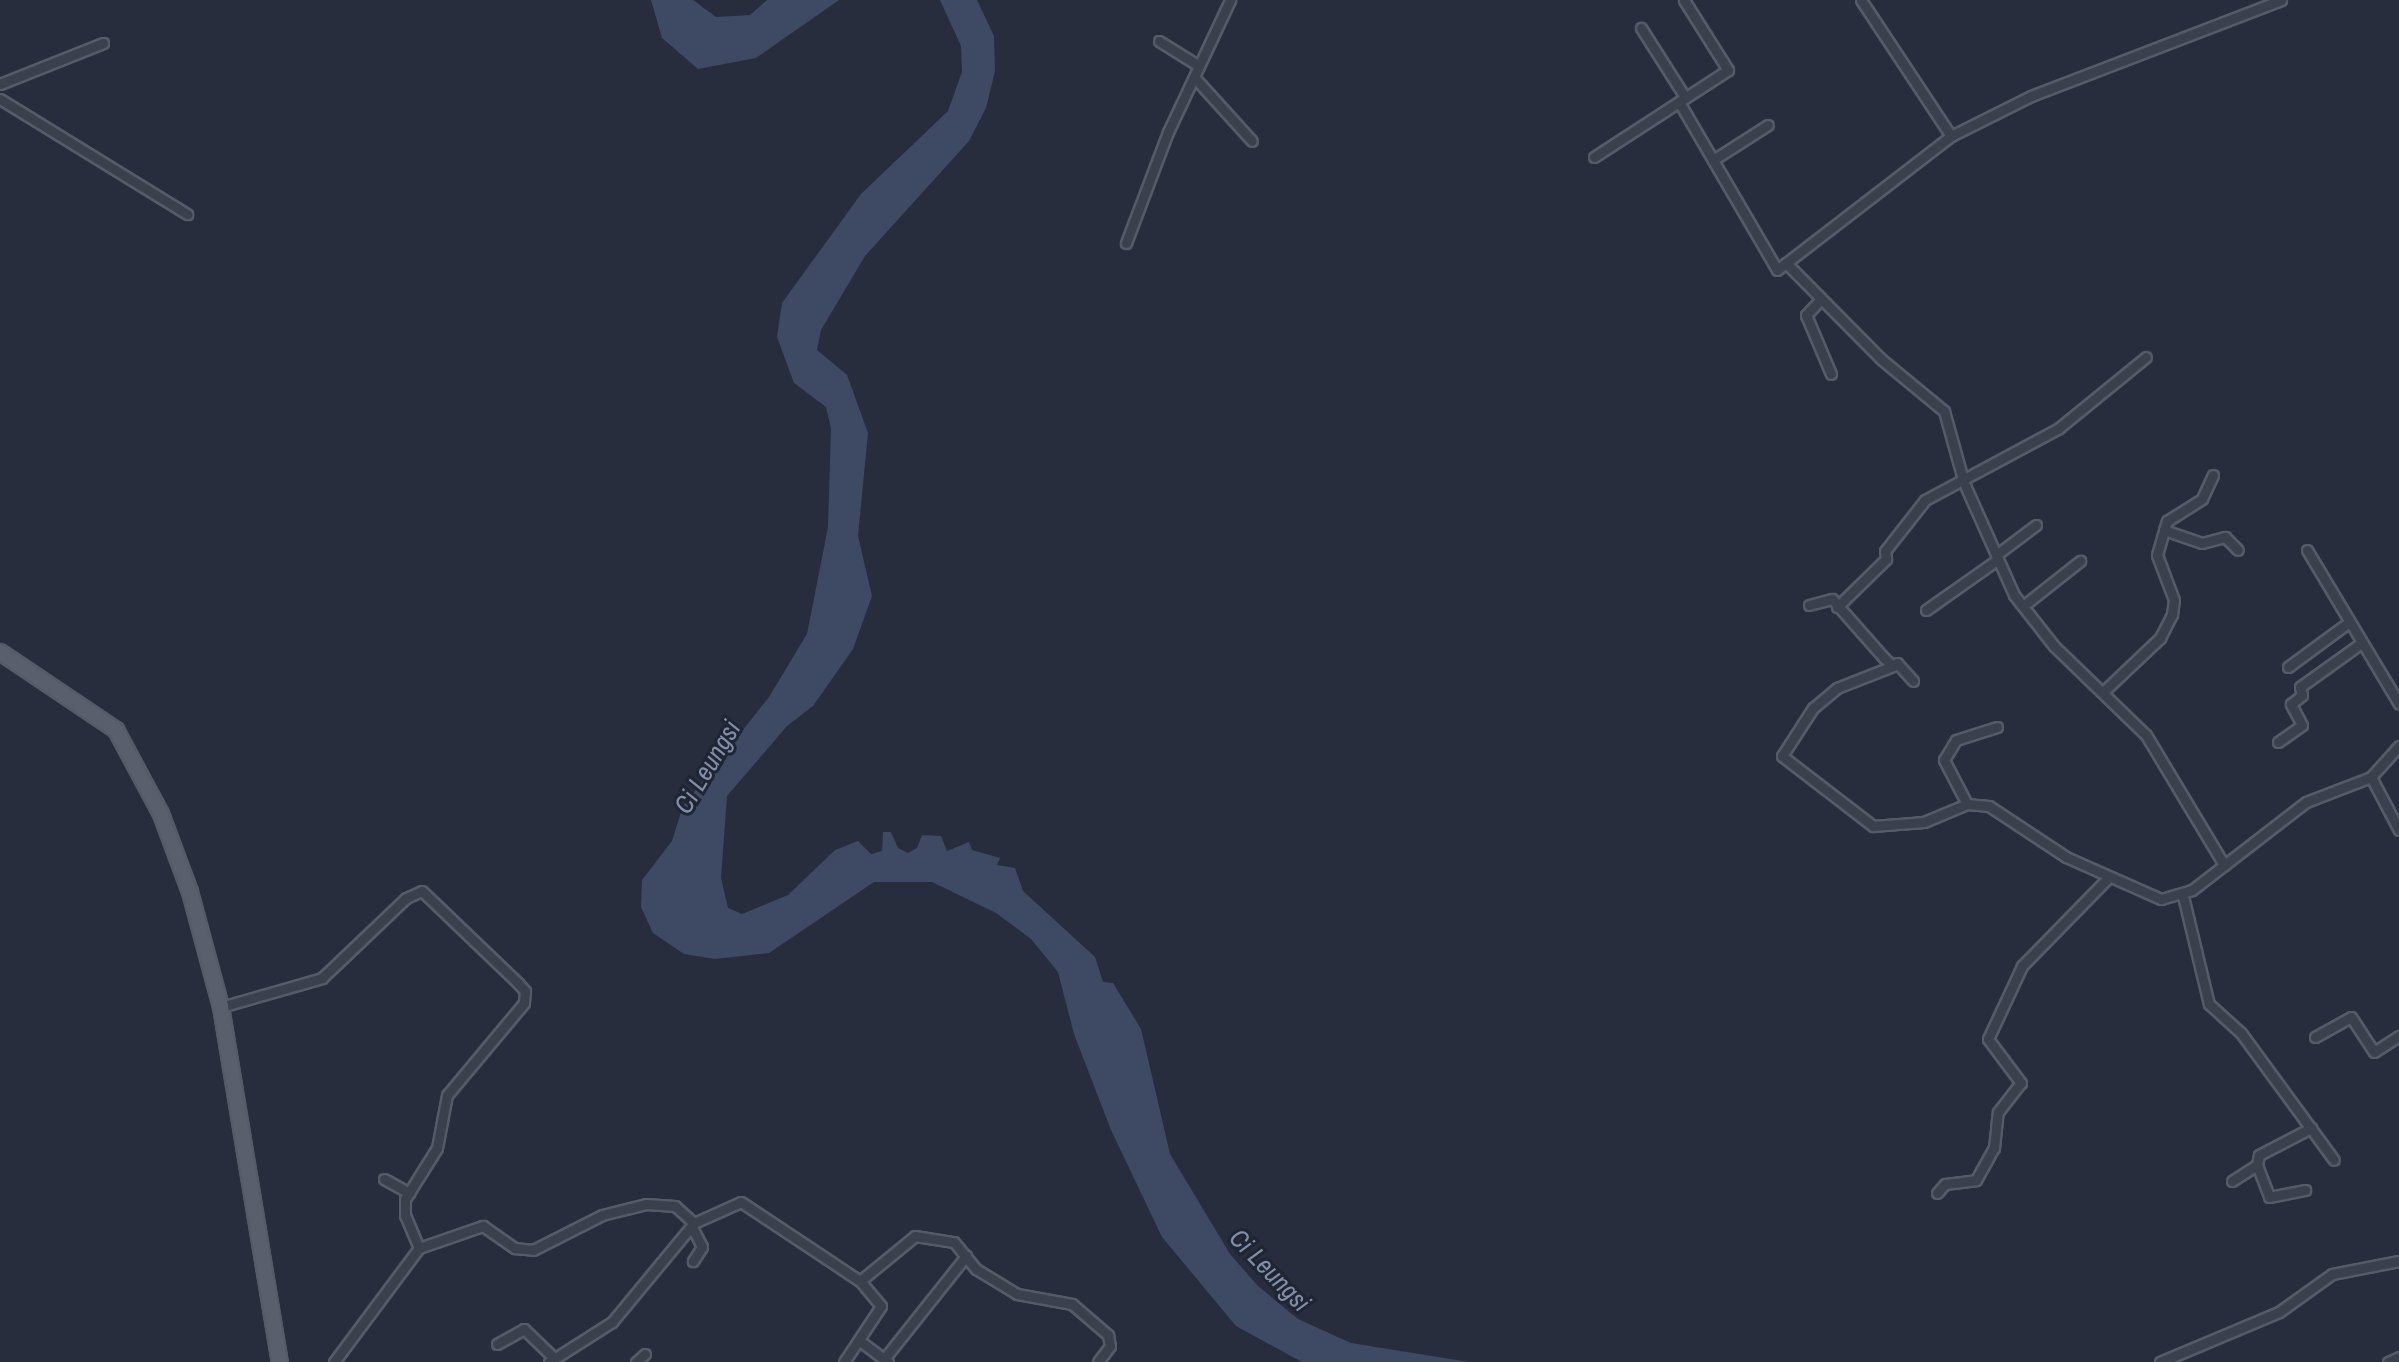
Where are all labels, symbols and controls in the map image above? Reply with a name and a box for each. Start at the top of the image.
water label: Ci Leungsi [667,715,747,819]
water label: Ci Leungsi [1223,1222,1317,1318]

